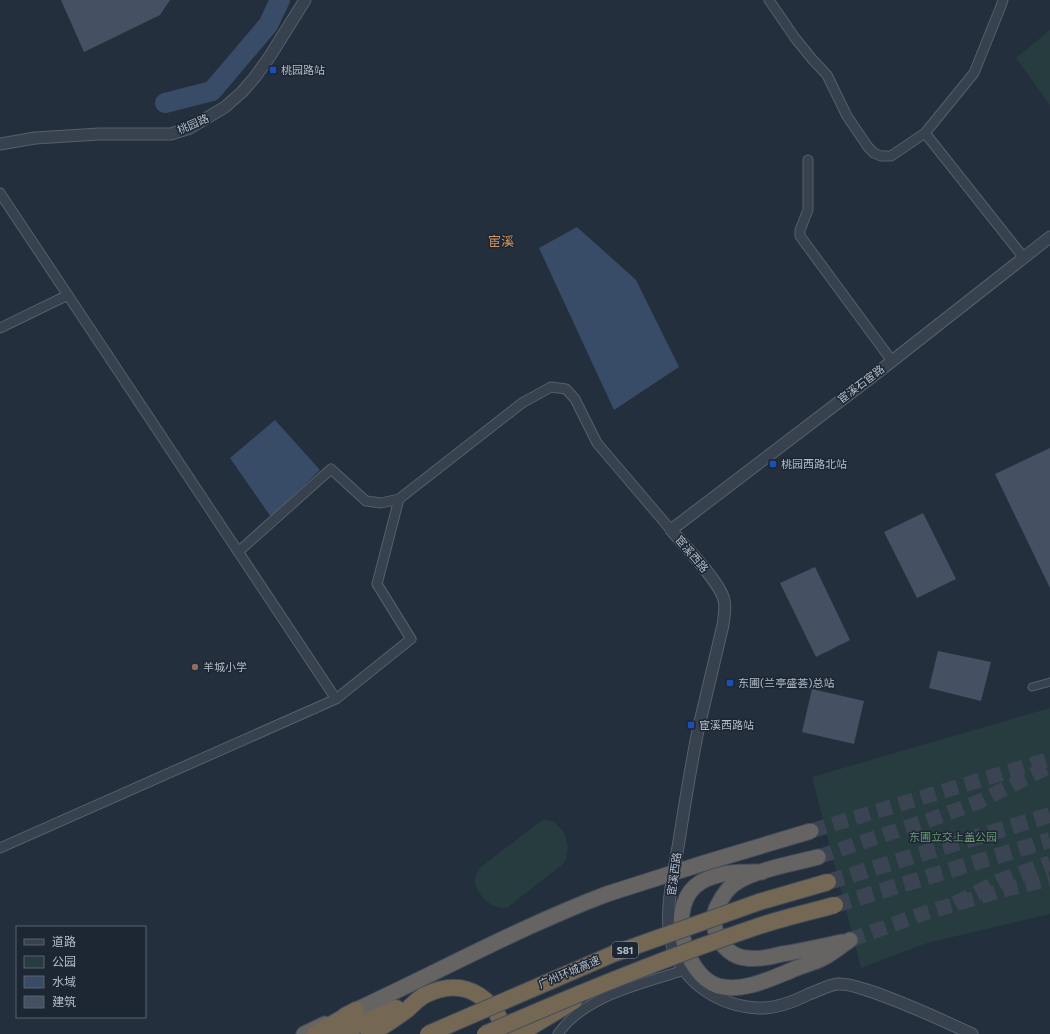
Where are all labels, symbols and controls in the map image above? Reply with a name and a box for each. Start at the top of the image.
place label: 桃园路站 [281,63,325,76]
marker: 桃园路站 [268,65,278,75]
street label: 桃园路 [175,111,211,136]
district label: 宦溪 [488,233,514,249]
street label: 宦溪石宦路 [835,362,887,405]
place label: 桃园西路北站 [781,457,847,470]
marker: 桃园西路北站 [768,459,778,469]
street label: 宦溪西路 [673,533,712,575]
place label: 羊城小学 [203,660,247,673]
marker: 羊城小学 [190,662,200,672]
place label: 东圃(兰亭盛荟)总站 [738,676,834,689]
marker: 东圃(兰亭盛荟)总站 [725,678,735,688]
place label: 宦溪西路站 [699,718,754,731]
marker: 宦溪西路站 [686,720,696,730]
park label: 东圃立交上盖公园 [909,830,997,843]
street label: 宦溪西路 [664,851,683,897]
legend [16,926,146,1018]
text: 道路 [52,934,76,948]
road number: S81 [612,942,638,958]
street label: 广州环城高速 [536,953,602,990]
text: 公园 [52,954,76,968]
text: 水域 [52,974,76,988]
text: 建筑 [52,994,76,1008]

